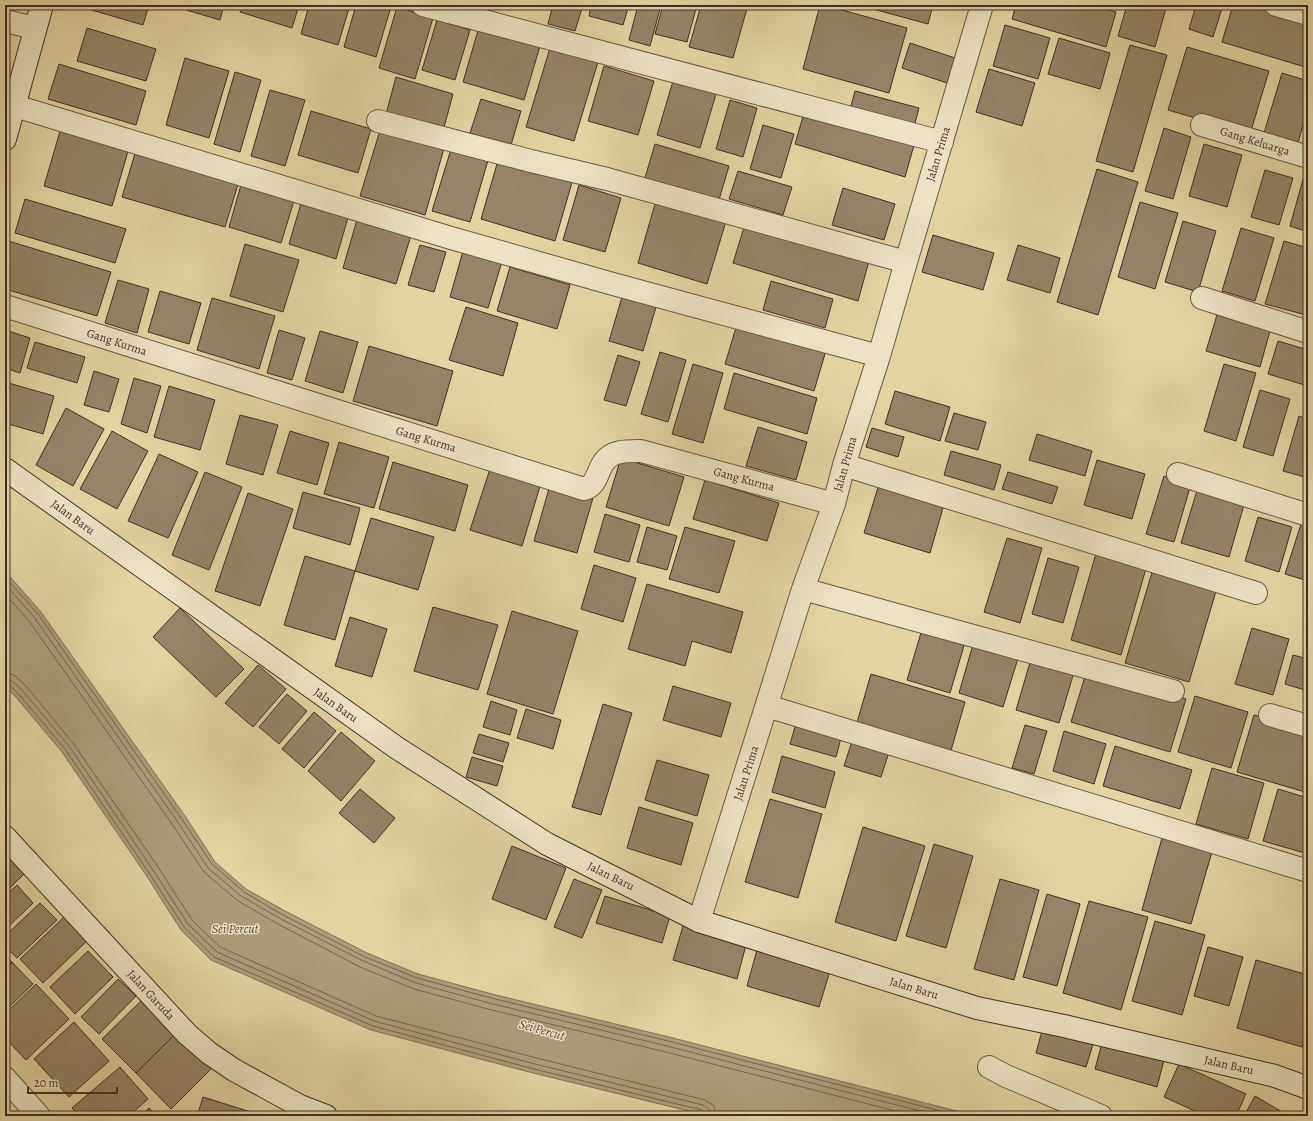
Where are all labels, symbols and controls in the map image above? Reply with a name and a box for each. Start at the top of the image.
street label: Gang Keluarga [1218,123,1292,159]
street label: Jalan Prima [922,124,954,183]
street label: Gang Kurma [85,325,150,359]
street label: Gang Kurma [394,422,459,456]
street label: Jalan Prima [829,434,861,493]
street label: Gang Kurma [712,463,777,495]
street label: Jalan Baru [48,496,99,539]
street label: Jalan Baru [311,684,362,726]
street label: Jalan Prima [730,743,762,802]
street label: Jalan Baru [585,858,638,894]
water label: Sei Percut [212,920,260,937]
street label: Jalan Garuda [124,966,179,1024]
street label: Jalan Baru [888,973,941,1003]
water label: Sei Percut [517,1015,568,1044]
street label: Jalan Baru [1203,1052,1256,1079]
scale bar [28,1069,117,1095]
text: 20 m [34,1075,58,1091]

